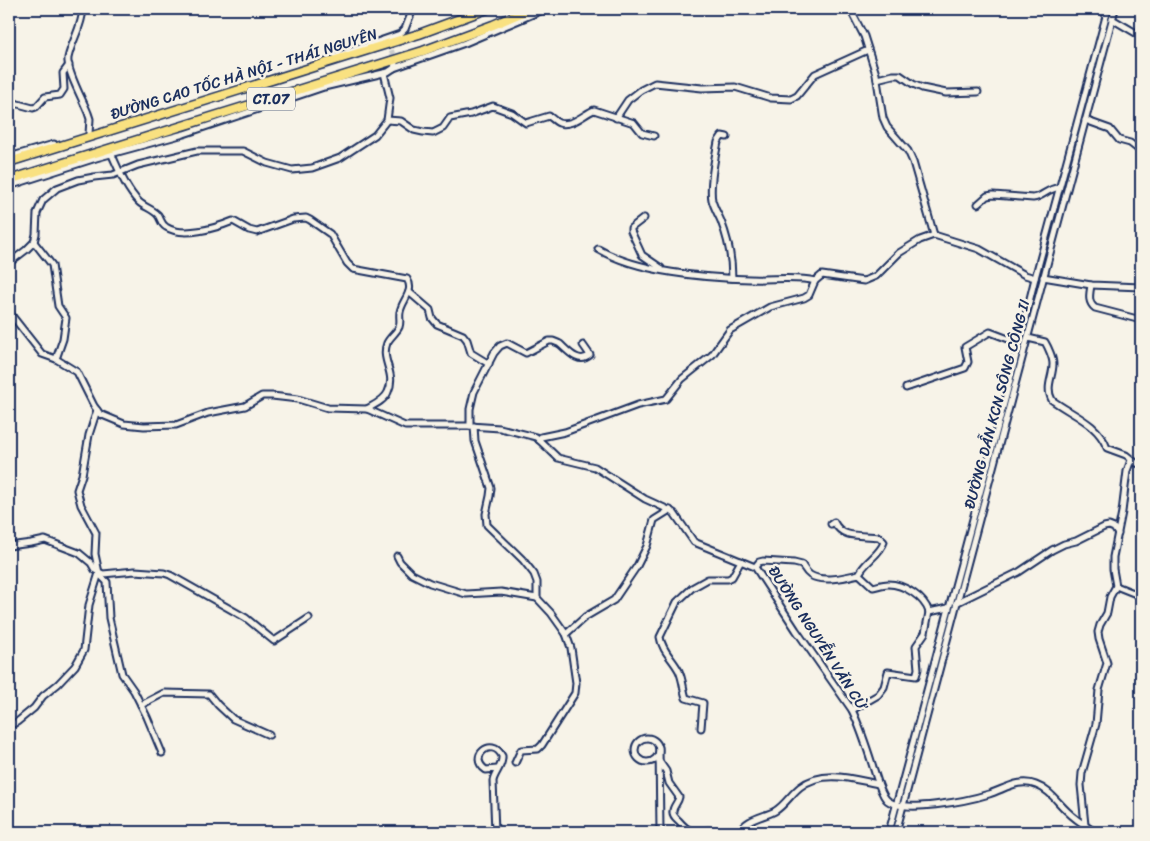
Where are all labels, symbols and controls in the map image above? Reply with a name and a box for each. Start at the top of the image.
street label: ĐƯỜNG CAO TỐC HÀ NỘI - THÁI NGUYÊN [107,21,381,127]
road number: CT.07 [247,88,295,110]
street label: ĐƯỜNG DẪN KCN SÔNG CÔNG II [956,296,1038,512]
street label: ĐƯỜNG NGUYỄN VĂN CỪ [761,560,876,717]

